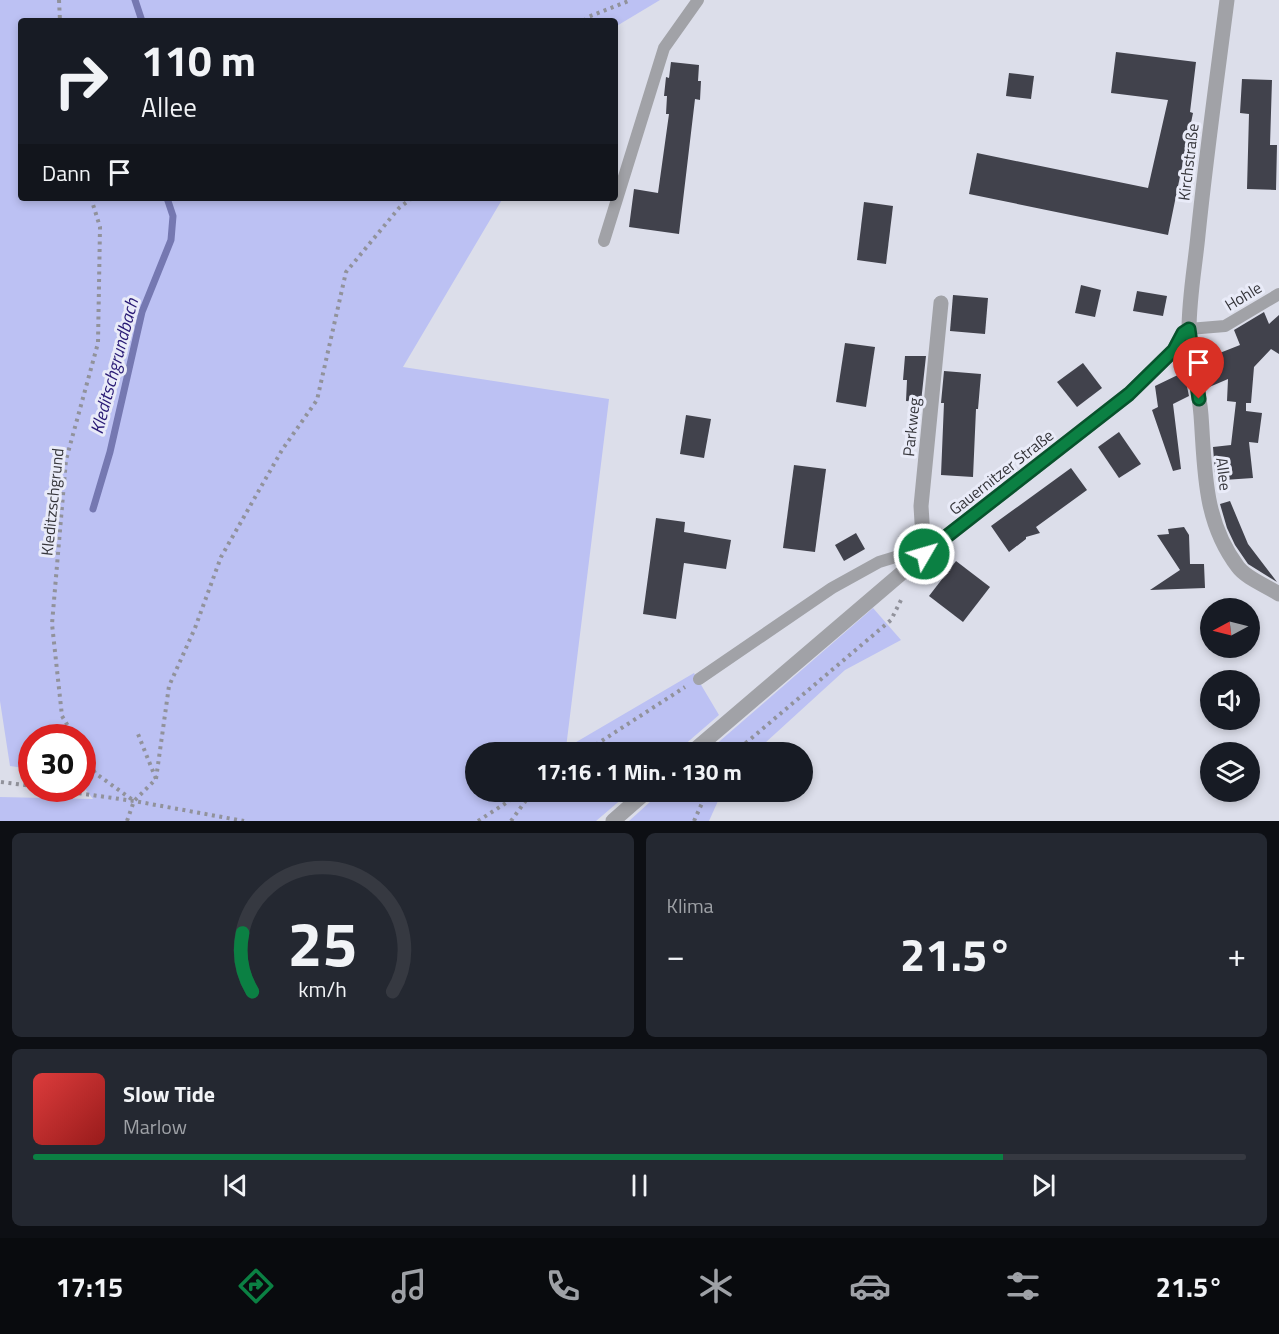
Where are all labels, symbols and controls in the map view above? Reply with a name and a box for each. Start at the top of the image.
text: 110 m [141,28,256,92]
icon: right [42,42,120,120]
text: Allee [141,86,197,127]
street label: Kirchstraße [1171,122,1205,202]
text: Dann [42,156,91,190]
icon: arrive [103,156,136,189]
street label: Hohle [1220,276,1266,316]
water label: Kleditschgrundbach [83,294,145,437]
pin [1173,337,1224,399]
icon: arrive [1182,346,1215,379]
street label: Parkweg [896,396,926,458]
street label: Gauernitzer Straße [944,423,1058,521]
street label: Kleditzschgrund [34,447,70,557]
street label: Allee [1210,456,1238,492]
position arrow [892,522,956,586]
north arrow [1200,598,1260,658]
map controls [1200,598,1260,802]
button: sound [1200,670,1260,730]
speed limit sign: 30 [18,724,96,802]
button: layers [1200,742,1260,802]
text: 17:16 · 1 Min. · 130 m [536,755,742,789]
text: Klima [667,890,714,921]
text: 25 [288,895,358,990]
text: 21.5° [900,920,1012,988]
text: − [667,930,685,980]
text: + [1228,930,1246,980]
text: km/h [298,973,347,1005]
text: Slow Tide [123,1077,215,1111]
text: Marlow [123,1111,187,1142]
icon: previous [219,1169,252,1202]
icon: pause [623,1169,656,1202]
icon: next [1027,1169,1060,1202]
icon: directions [235,1265,277,1307]
icon: music [388,1265,430,1307]
icon: phone [542,1265,584,1307]
icon: climate [695,1265,737,1307]
icon: car [849,1265,891,1307]
icon: filters [1002,1265,1044,1307]
text: 17:15 [56,1266,123,1307]
text: 21.5° [1156,1266,1223,1307]

